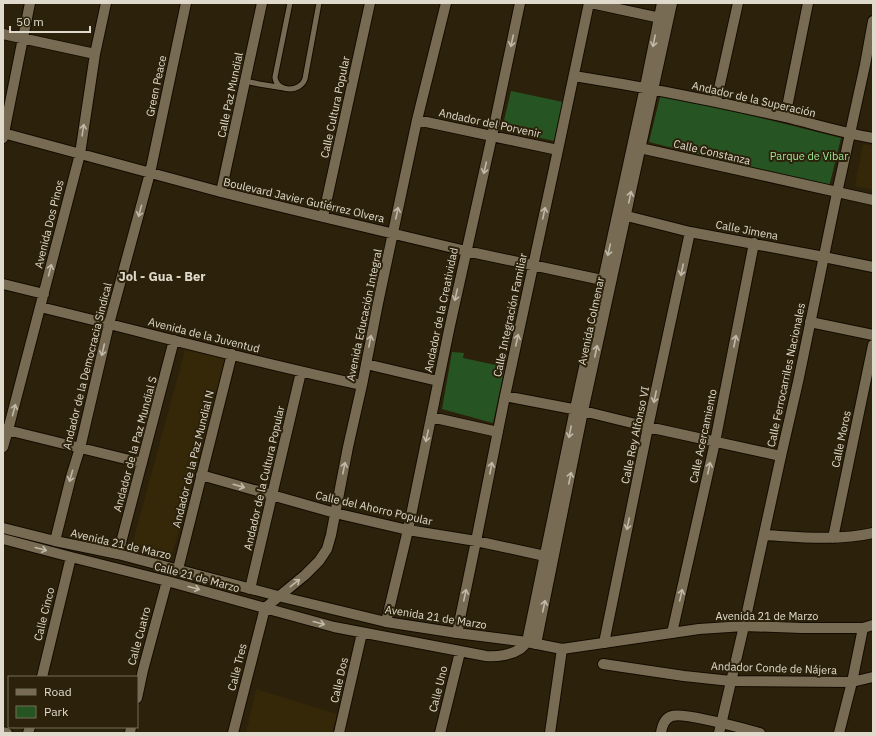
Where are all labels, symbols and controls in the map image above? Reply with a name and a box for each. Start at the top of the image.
scale bar [10,8,90,34]
text: 50 m [16,14,44,29]
one-way arrow [507,34,515,47]
one-way arrow [650,34,658,47]
street label: Calle Paz Mundial [214,51,246,139]
street label: Green Peace [143,54,169,118]
street label: Calle Cultura Popular [317,55,353,159]
street label: Andador de la Superación [691,78,817,120]
street label: Andador del Porvenir [438,105,542,141]
one-way arrow [79,124,87,137]
street label: Calle Constanza [672,136,752,168]
park label: Parque de Vibar [770,149,848,163]
one-way arrow [480,162,488,175]
street label: Boulevard Javier Gutiérrez Olvera [222,175,386,225]
street label: Avenida Dos Pinos [31,178,67,270]
one-way arrow [626,190,634,203]
one-way arrow [136,204,143,217]
one-way arrow [394,207,402,220]
one-way arrow [541,207,549,220]
street label: Calle Jimena [715,217,780,243]
one-way arrow [605,244,613,257]
street label: Andador de la Creatividad [421,246,461,374]
street label: Avenida Educación Integral [343,248,385,382]
street label: Calle Integración Familiar [490,252,530,378]
one-way arrow [677,263,685,276]
one-way arrow [46,264,54,277]
district label: Jol - Gua - Ber [118,268,206,285]
street label: Avenida Colmenar [575,276,607,366]
street label: Andador de la Democracia Sindical [59,281,115,451]
one-way arrow [452,288,460,301]
street label: Calle Ferrocarriles Nacionales [764,302,808,448]
street label: Avenida de la Juventud [147,314,261,356]
one-way arrow [367,334,375,347]
one-way arrow [513,334,521,347]
one-way arrow [731,335,739,348]
one-way arrow [98,343,106,356]
one-way arrow [593,345,601,358]
street label: Andador de la Paz Mundial S [110,375,160,513]
street label: Calle Rey Alfonso VI [618,385,652,485]
street label: Calle Acercamiento [686,388,720,484]
street label: Andador de la Paz Mundial N [169,389,217,529]
one-way arrow [650,390,658,403]
one-way arrow [10,404,18,417]
street label: Andador de la Cultura Popular [241,404,287,552]
street label: Calle Moros [828,409,854,469]
one-way arrow [566,425,574,438]
one-way arrow [423,429,431,442]
one-way arrow [340,462,348,475]
one-way arrow [487,462,495,475]
one-way arrow [705,462,713,475]
one-way arrow [67,470,75,483]
one-way arrow [566,472,574,485]
one-way arrow [232,483,245,490]
street label: Calle del Ahorro Popular [314,488,434,528]
one-way arrow [624,517,632,530]
street label: Avenida 21 de Marzo [69,526,173,562]
one-way arrow [34,546,47,553]
street label: Calle 21 de Marzo [153,559,241,595]
one-way arrow [289,579,300,588]
one-way arrow [187,585,200,592]
street label: Calle Cinco [31,586,57,642]
one-way arrow [461,589,469,602]
one-way arrow [677,589,685,602]
one-way arrow [540,599,548,612]
street label: Avenida 21 de Marzo [384,602,488,632]
street label: Calle Cuatro [124,605,154,667]
street label: Avenida 21 de Marzo [716,609,818,623]
one-way arrow [312,620,325,627]
street label: Calle Tres [224,642,250,692]
street label: Calle Dos [327,656,351,704]
street label: Andador Conde de Nájera [711,659,837,677]
street label: Calle Uno [426,664,450,714]
legend [8,676,138,728]
text: Road [44,684,72,699]
text: Park [44,704,69,719]

